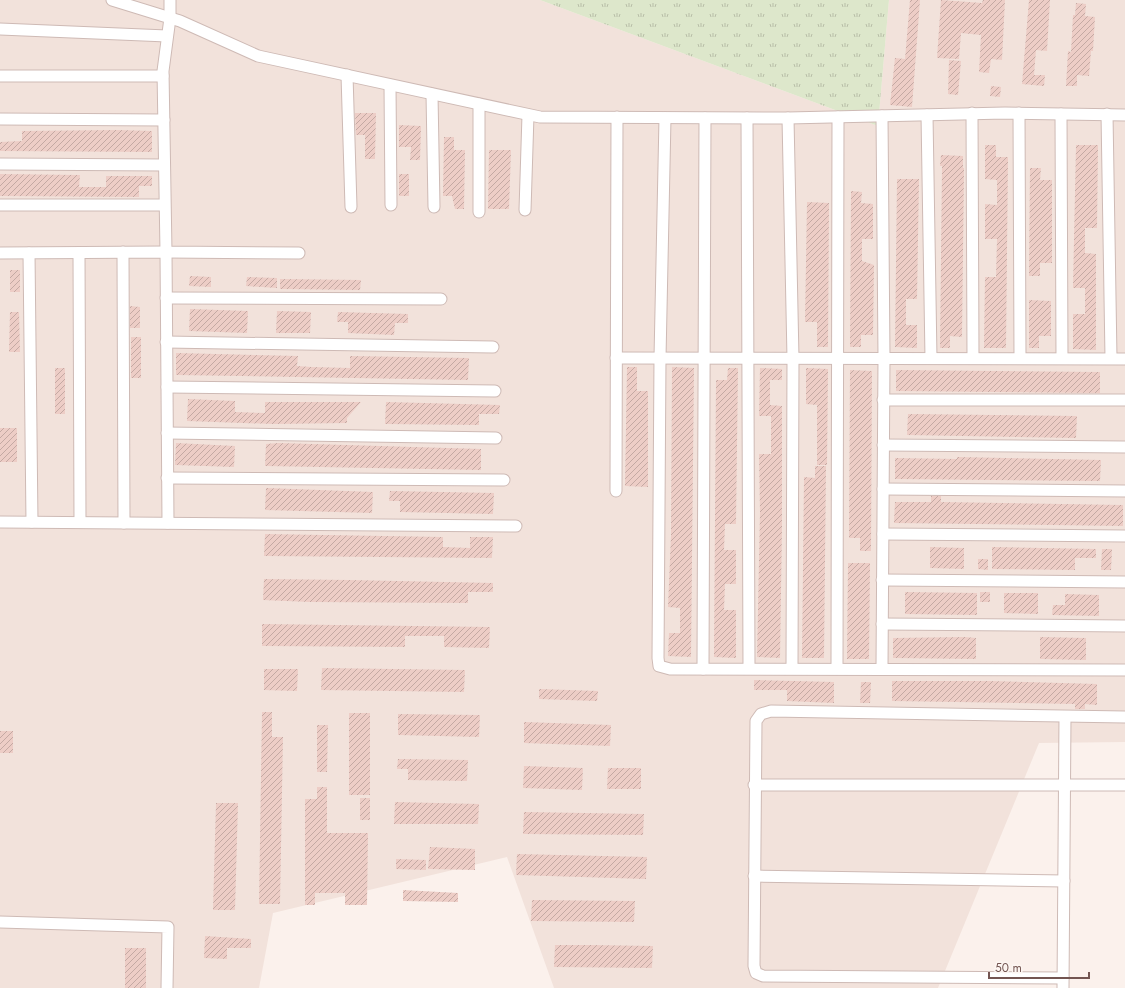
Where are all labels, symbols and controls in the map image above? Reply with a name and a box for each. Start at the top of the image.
scale bar [989,954,1089,980]
text: 50 m [995,959,1022,977]

